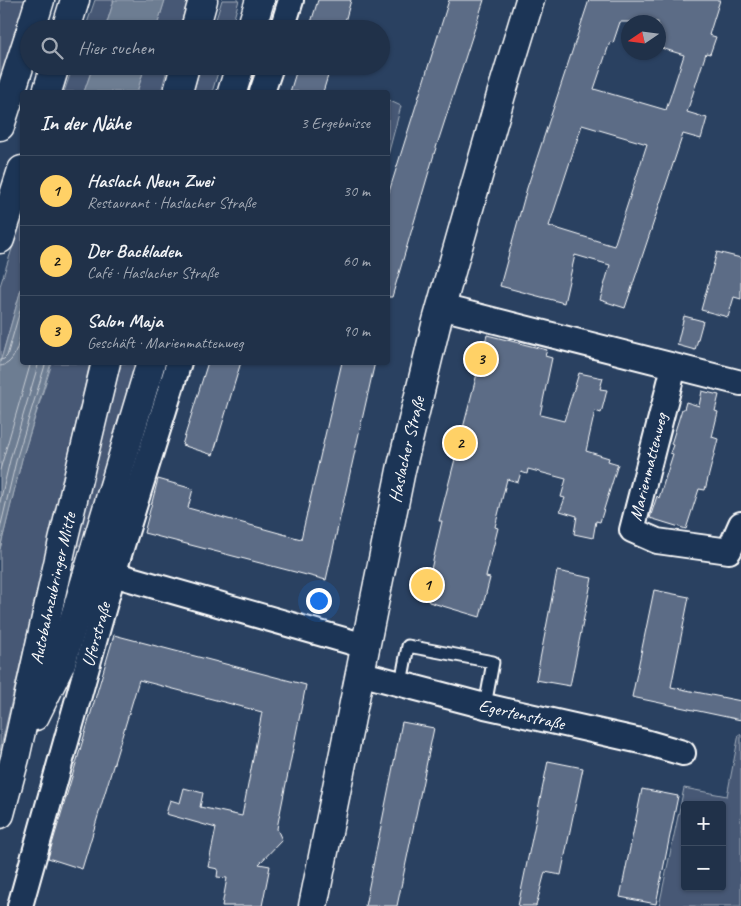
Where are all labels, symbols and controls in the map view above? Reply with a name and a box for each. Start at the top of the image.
north arrow [621,15,666,60]
search box [20,20,390,75]
icon: search [38,34,66,62]
text: Hier suchen [78,36,154,60]
text: In der Nähe [40,110,130,136]
text: 3 Ergebnisse [301,113,370,133]
text: Haslach Neun Zwei [87,169,213,193]
text: 1 [52,181,60,201]
text: 30 m [343,181,370,201]
text: Restaurant · Haslacher Straße [87,193,256,213]
text: Der Backladen [87,239,182,263]
text: 2 [52,251,60,271]
text: 60 m [343,251,370,271]
text: Café · Haslacher Straße [87,263,218,283]
text: Salon Maja [87,309,163,333]
text: 3 [52,321,60,341]
text: 90 m [343,321,370,341]
text: Geschäft · Marienmattenweg [87,333,243,353]
pin: 3 [465,340,497,378]
street label: Haslacher Straße [384,393,430,504]
street label: Marienmattenweg [624,409,672,523]
pin: 2 [444,424,476,462]
street label: Autobahnzubringer Mitte [25,509,81,666]
pin: 1 [411,566,443,604]
your location [306,588,332,614]
street label: Uferstraße [77,599,116,669]
street label: Egertenstraße [477,694,568,735]
map controls [681,801,726,891]
button: + [681,801,726,846]
button: − [681,846,726,891]

